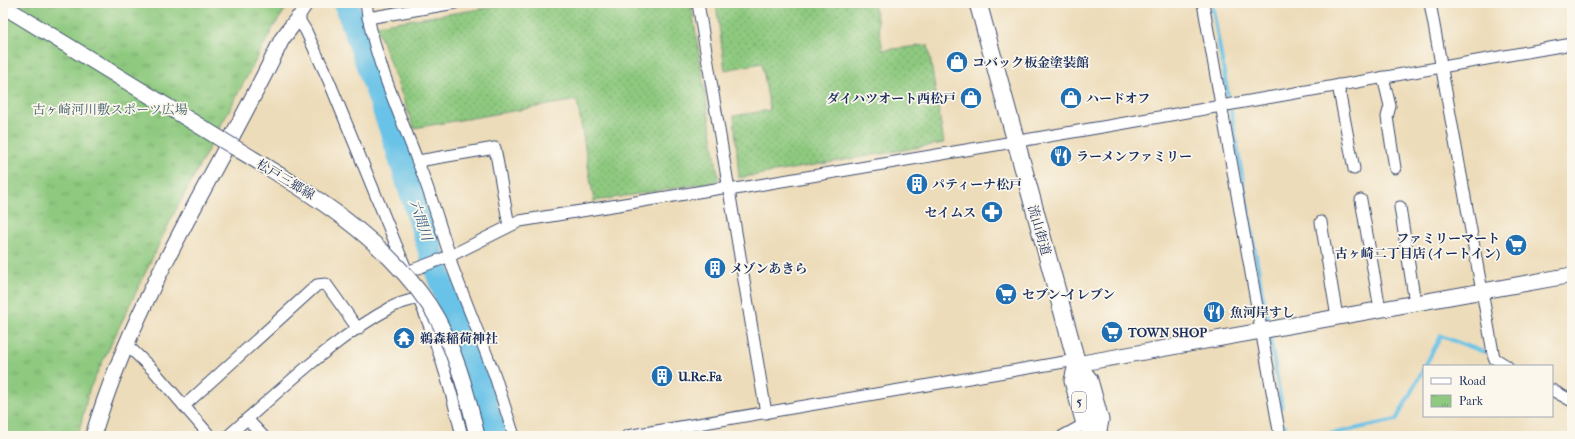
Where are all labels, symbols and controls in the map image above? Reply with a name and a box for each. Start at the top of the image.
shop icon: コバック板金塗装館 [944,49,970,75]
place label: コバック板金塗装館 [972,55,1089,70]
shop icon: ダイハツオート西松戸 [958,85,984,111]
shop icon: ハードオフ [1058,85,1084,111]
place label: ダイハツオート西松戸 [827,91,956,106]
place label: ハードオフ [1086,91,1150,106]
park label: 古ヶ崎河川敷スポーツ広場 [32,102,188,117]
restaurant icon: ラーメンファミリー [1048,143,1074,169]
place label: ラーメンファミリー [1076,149,1192,164]
street label: 松戸三郷線 [254,156,317,203]
building icon: パティーナ松戸 [904,171,930,197]
place label: パティーナ松戸 [932,177,1022,192]
water label: 六間川 [406,198,436,245]
pharmacy icon: セイムス [979,199,1005,225]
street label: 流山街道 [1025,203,1054,257]
place label: セイムス [924,205,976,220]
place label: ファミリーマート 古ヶ崎二丁目店 (イートイン) [1335,231,1500,261]
supermarket icon: ファミリーマート 古ヶ崎二丁目店 (イートイン) [1503,232,1529,258]
building icon: メゾンあきら [702,255,728,281]
place label: メゾンあきら [730,261,808,276]
supermarket icon: セブン-イレブン [993,281,1019,307]
place label: セブン-イレブン [1022,287,1115,302]
restaurant icon: 魚河岸すし [1201,299,1227,325]
place label: 魚河岸すし [1230,305,1295,320]
supermarket icon: TOWN SHOP [1099,319,1125,345]
temple icon: 鵜森稲荷神社 [391,325,417,351]
place label: TOWN SHOP [1127,325,1207,340]
place label: 鵜森稲荷神社 [420,331,498,346]
building icon: U.Re.Fa [649,363,675,389]
legend [1423,365,1553,417]
place label: U.Re.Fa [677,369,723,384]
text: Road [1459,374,1486,388]
road number: 5 [1072,392,1086,412]
text: Park [1459,394,1484,408]

